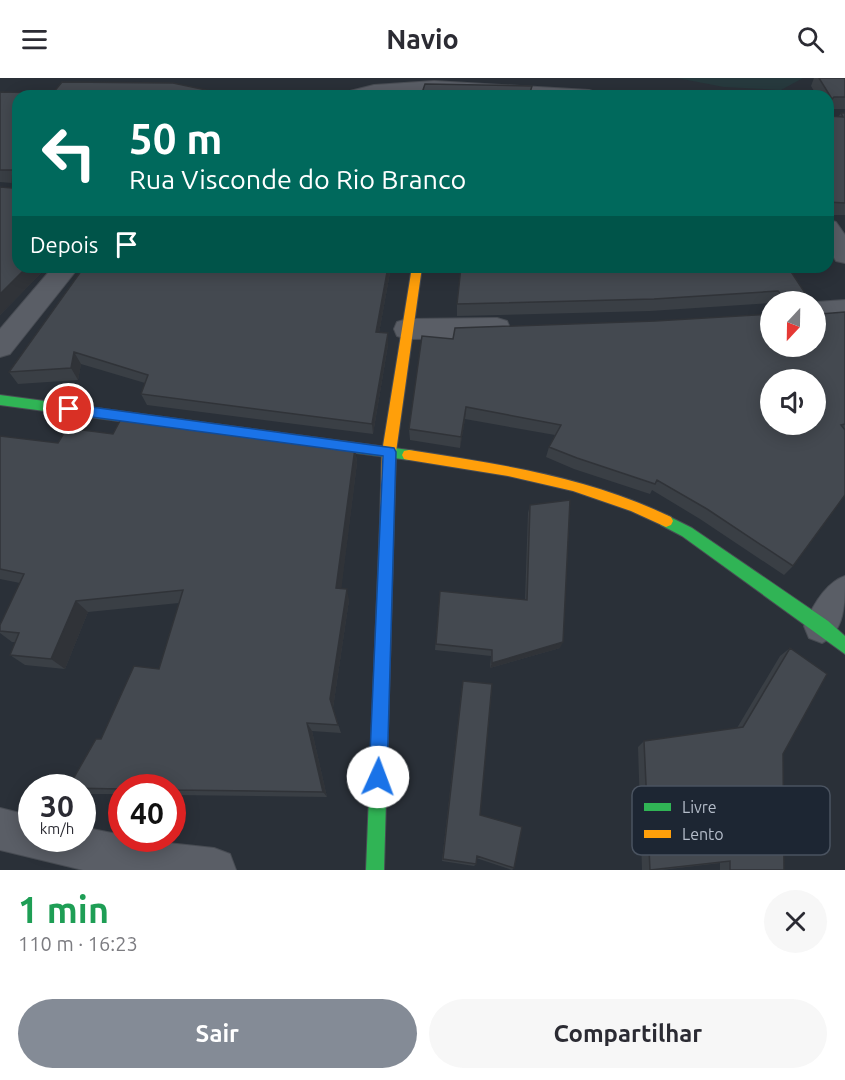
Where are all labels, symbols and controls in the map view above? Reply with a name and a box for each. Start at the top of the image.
icon: menu [18,23,51,56]
icon: search [794,23,827,56]
text: Navio [386,24,459,54]
icon: left [30,114,108,192]
text: 50 m [129,115,223,162]
text: Rua Visconde do Rio Branco [129,164,466,194]
icon: arrive [110,228,143,261]
text: Depois [30,232,98,257]
north arrow [760,291,826,357]
map controls [760,291,826,435]
button: sound [760,369,826,435]
pin [43,383,94,434]
icon: arrive [52,392,85,425]
position arrow [346,745,410,809]
speed limit sign: 40 [108,774,186,852]
legend [632,786,830,855]
text: 30 [40,789,74,823]
text: Livre [682,798,717,816]
text: km/h [40,820,74,837]
text: Lento [682,825,724,843]
text: 1 min [18,889,109,930]
button: close [764,890,827,953]
text: 110 m · 16:23 [18,932,138,955]
button: Sair [18,999,417,1068]
button: Compartilhar [429,999,827,1068]

